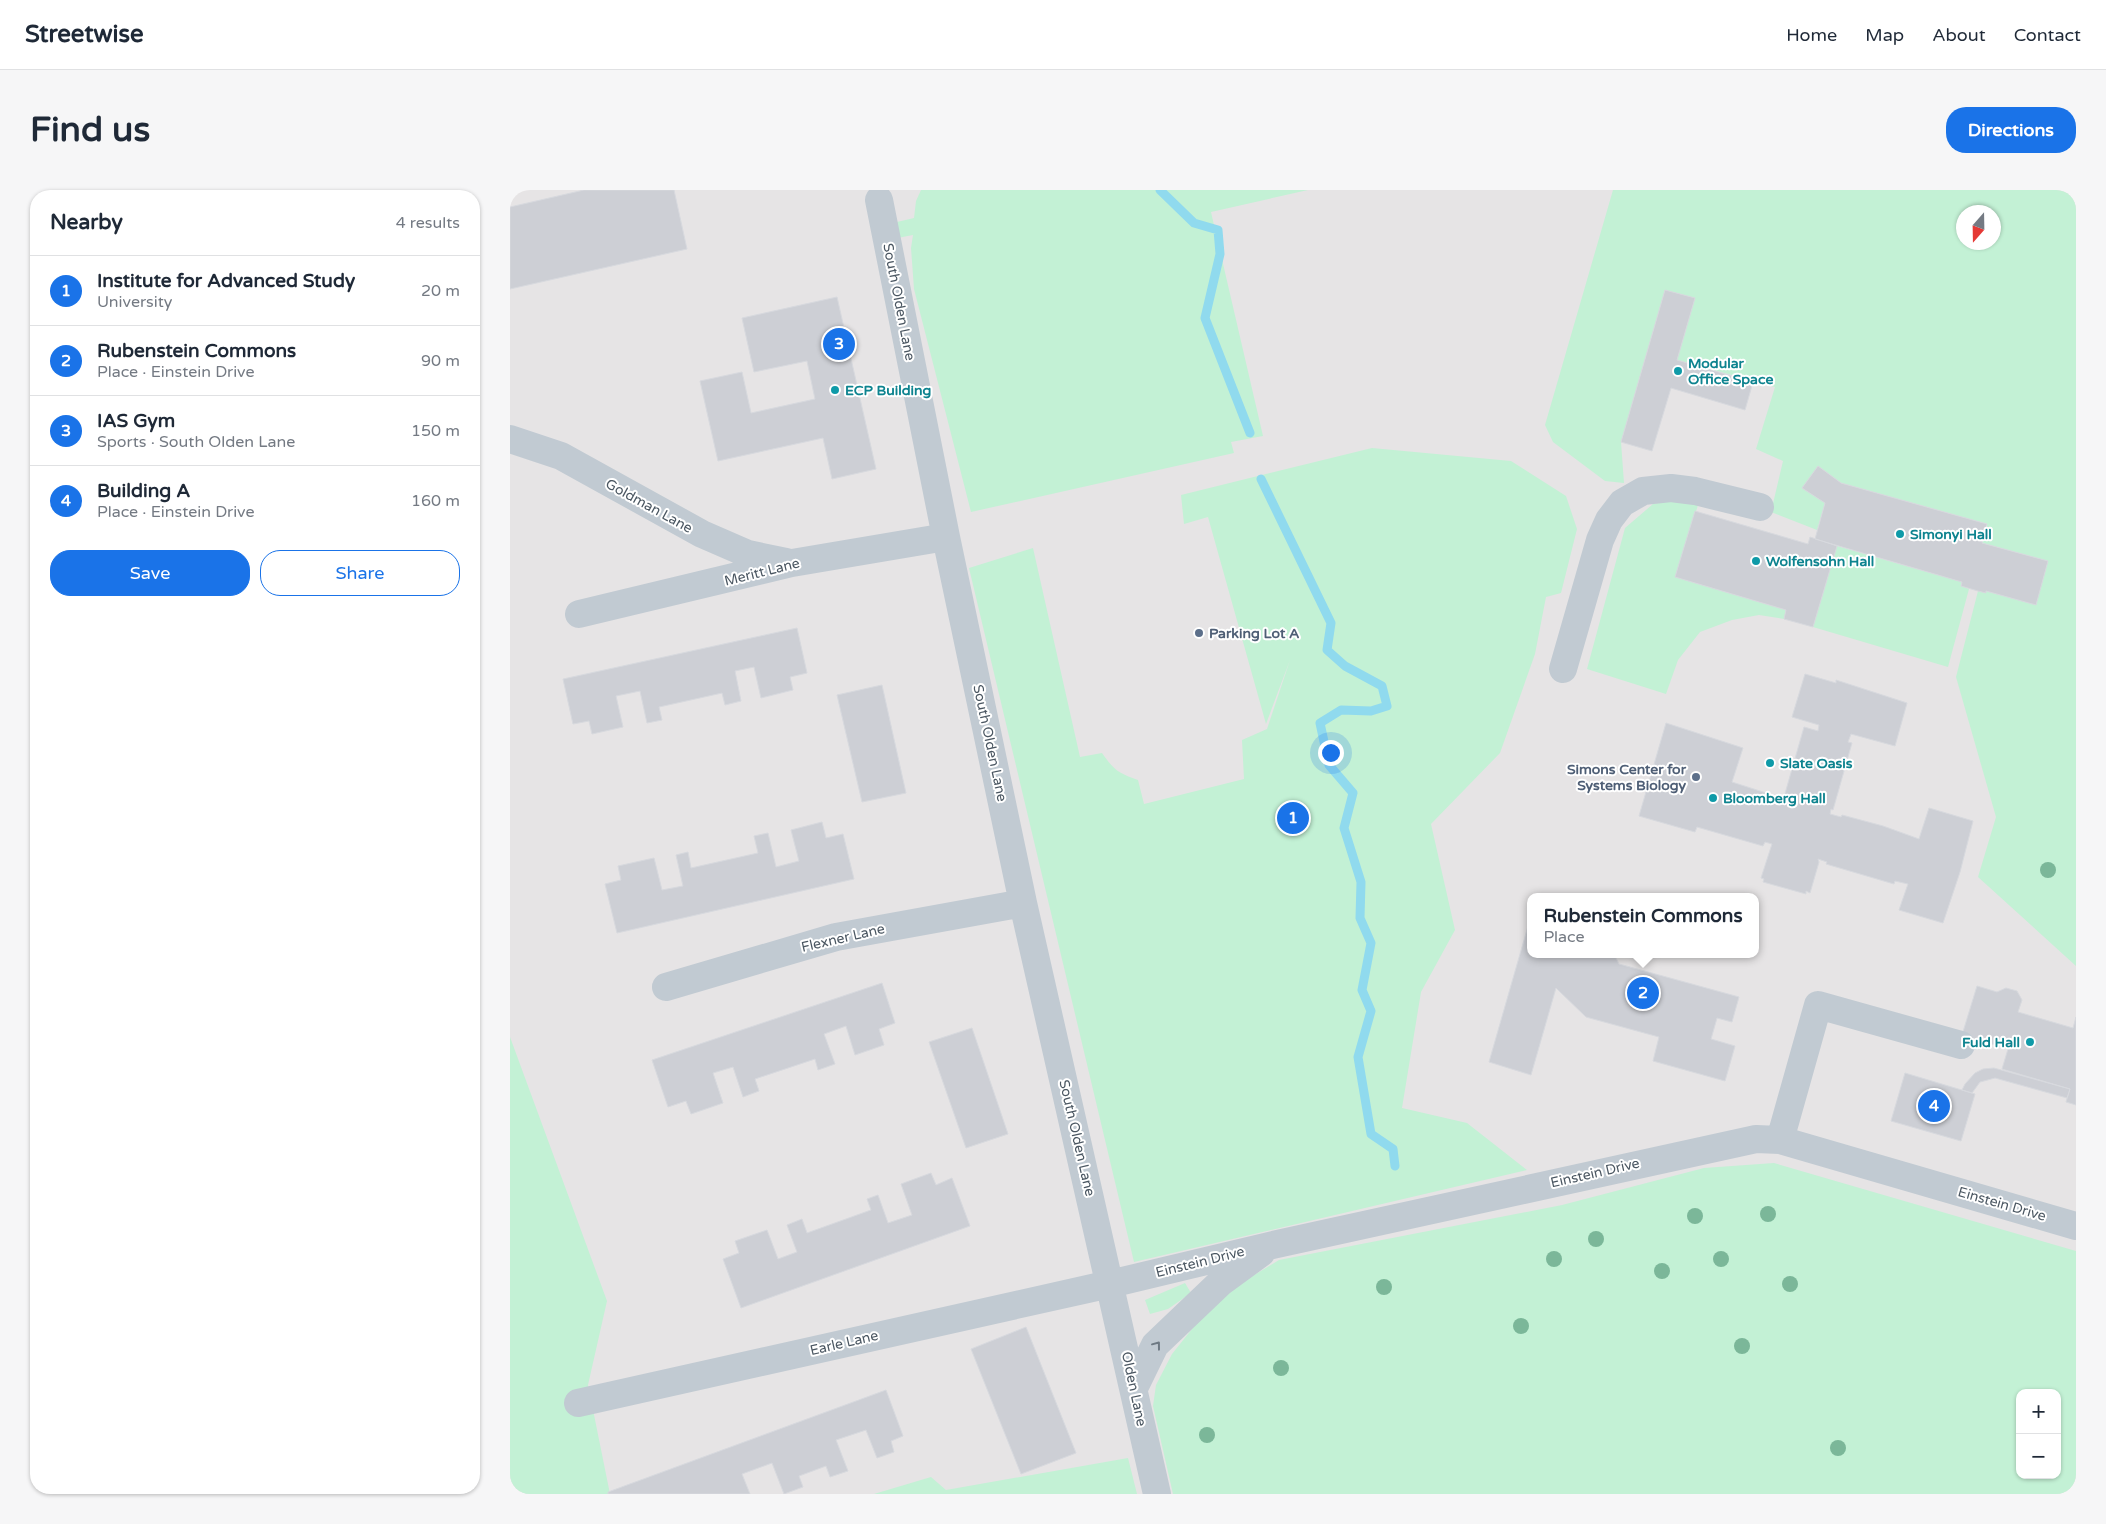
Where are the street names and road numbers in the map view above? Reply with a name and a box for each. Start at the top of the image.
street label: South Olden Lane [879,242,919,362]
street label: Goldman Lane [603,475,695,537]
street label: Meritt Lane [723,554,801,590]
street label: South Olden Lane [969,683,1011,803]
street label: Flexner Lane [800,920,886,956]
street label: South Olden Lane [1055,1078,1099,1198]
street label: Einstein Drive [1549,1154,1641,1192]
street label: Einstein Drive [1956,1183,2048,1225]
street label: Einstein Drive [1154,1243,1246,1281]
street label: Earle Lane [808,1327,880,1359]
street label: Olden Lane [1118,1350,1150,1428]

